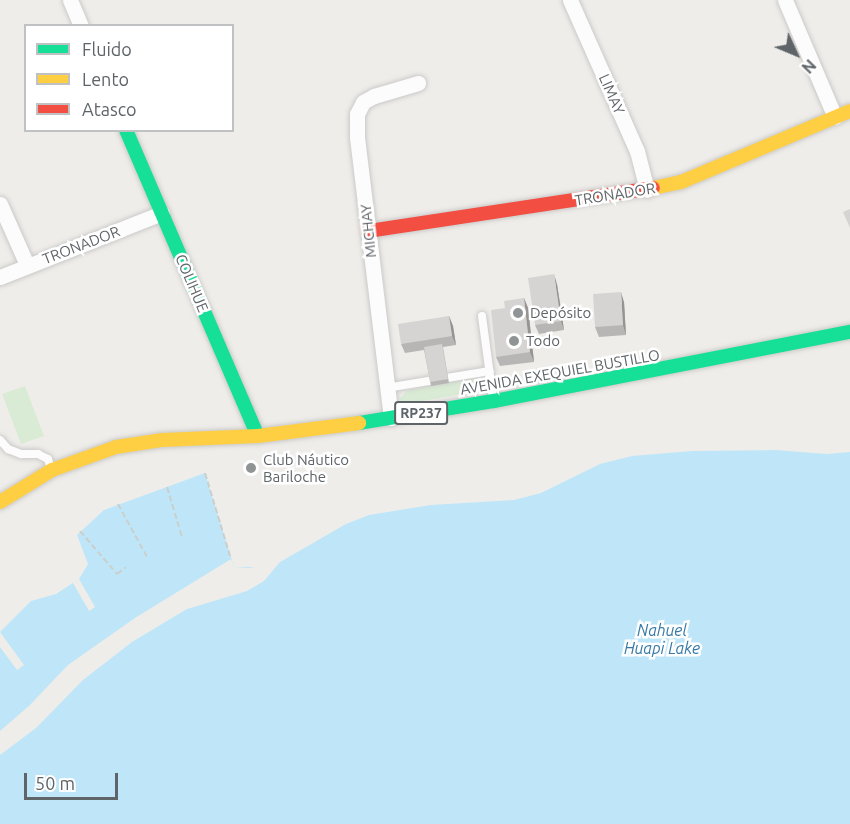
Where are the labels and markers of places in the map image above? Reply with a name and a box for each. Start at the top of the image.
place label: Depósito [530,304,591,322]
marker: Depósito [511,306,525,320]
place label: Todo [526,332,560,350]
marker: Todo [507,334,521,348]
place label: Club Náutico Bariloche [263,450,349,485]
marker: Club Náutico Bariloche [244,461,258,475]

